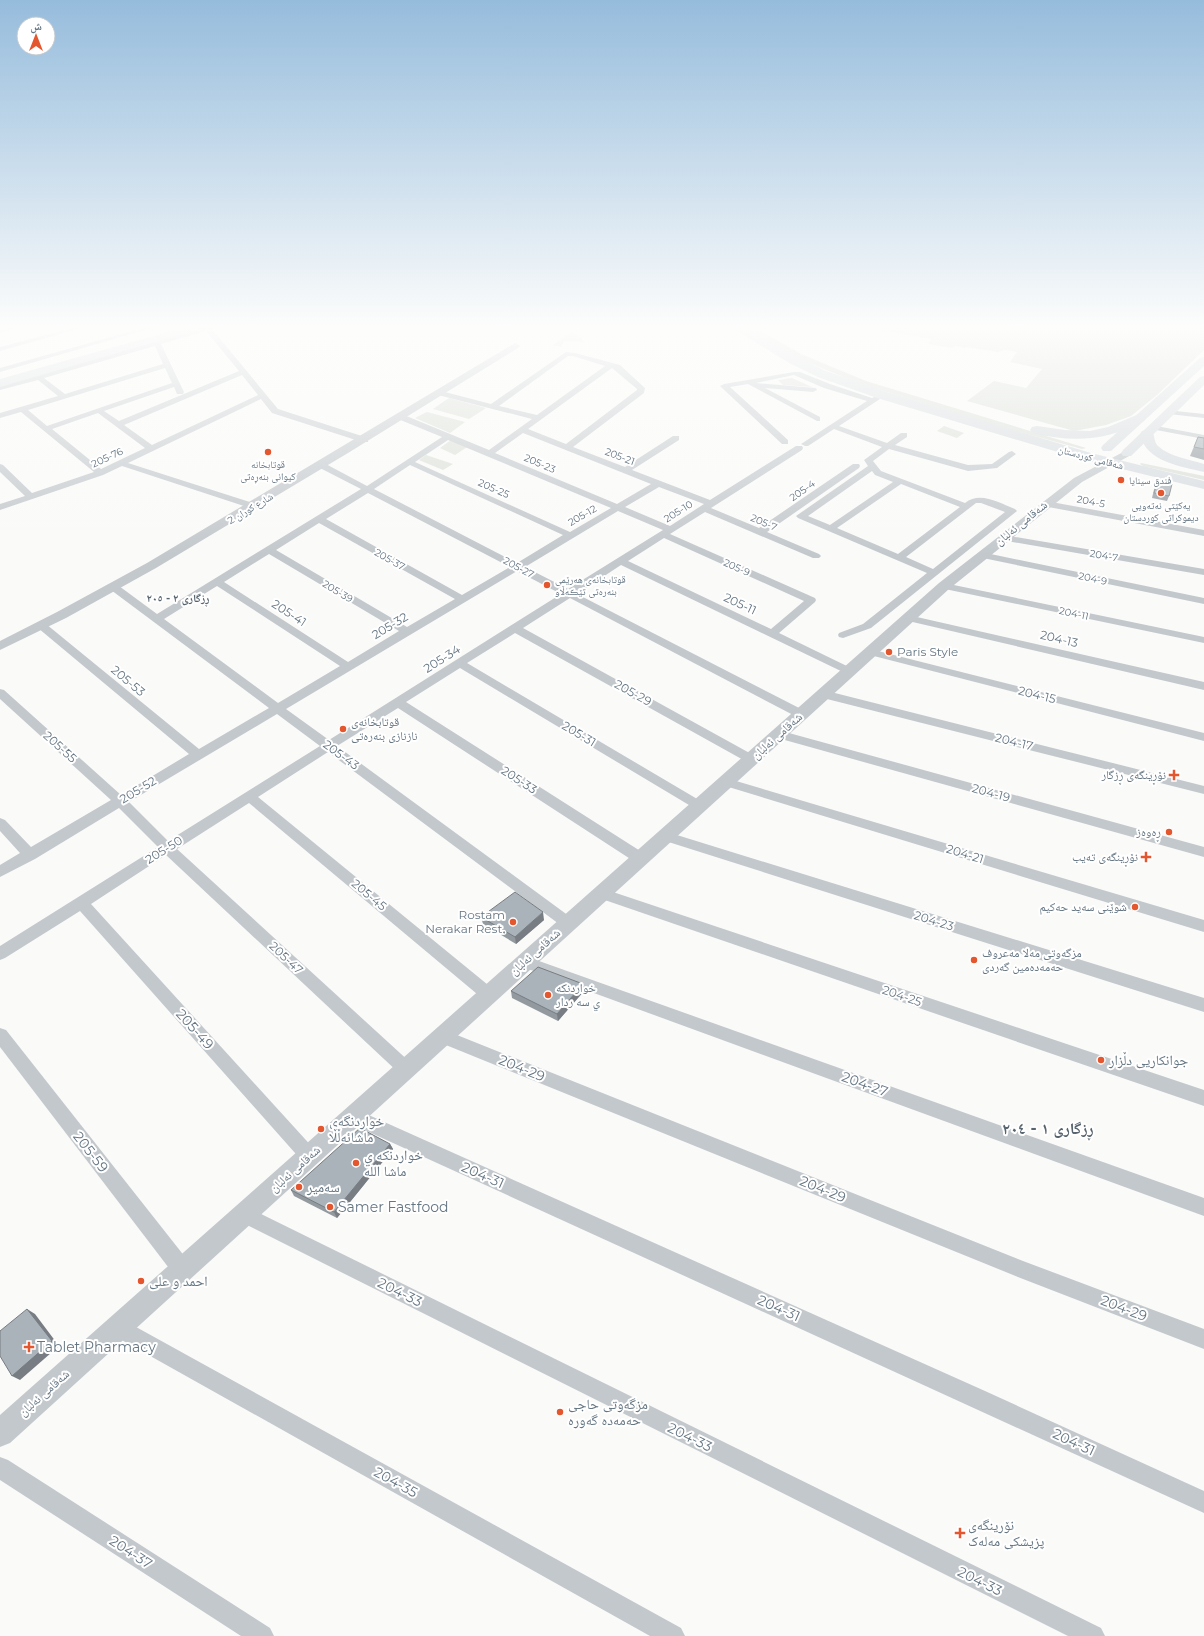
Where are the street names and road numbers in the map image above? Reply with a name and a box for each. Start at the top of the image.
street label: شەقامی کوردستان [1057,442,1125,473]
street label: 205-76 [89,444,125,470]
street label: 205-21 [603,445,637,468]
street label: 205-23 [522,451,558,476]
street label: 205-25 [476,476,512,501]
street label: 205-4 [787,477,818,504]
street label: شارع كوران 2 [225,490,276,527]
street label: 204-5 [1076,492,1106,511]
street label: 205-10 [661,497,696,525]
street label: شەقامی ئەلبان [991,497,1050,549]
street label: 205-12 [566,502,599,529]
street label: 205-7 [749,511,779,534]
street label: 205-37 [372,546,407,573]
street label: 204-7 [1089,547,1119,564]
street label: 205-27 [501,554,537,581]
street label: 205-9 [721,556,752,579]
street label: 204-9 [1077,569,1108,588]
street label: 205-39 [320,577,355,606]
street label: 205-11 [721,589,759,618]
street label: 205-41 [269,596,309,629]
street label: 204-11 [1058,604,1090,623]
street label: 205-32 [369,609,411,642]
street label: 204-13 [1039,627,1080,650]
street label: 205-34 [421,641,463,676]
street label: 205-53 [108,662,148,699]
street label: 205-29 [612,676,654,709]
street label: 204-15 [1017,683,1058,706]
street label: شەقامی ئەلبان [748,709,805,763]
street label: 205-31 [560,718,599,750]
street label: 205-55 [41,728,80,766]
street label: 204-17 [994,730,1035,753]
street label: 205-43 [320,737,362,773]
street label: 205-33 [499,763,540,797]
street label: 205-52 [117,773,159,806]
street label: 204-19 [970,780,1012,805]
street label: 205-50 [142,832,185,867]
street label: 204-21 [945,841,986,866]
street label: 205-45 [349,876,390,914]
street label: 204-23 [912,907,956,934]
street label: شەقامی ئەلبان [506,925,563,979]
street label: 205-47 [266,938,306,977]
street label: 204-25 [880,982,924,1009]
street label: 205-49 [172,1005,218,1053]
street label: 204-29 [496,1051,548,1085]
street label: 204-27 [839,1067,891,1101]
street label: 205-59 [69,1128,113,1176]
street label: شەقامی ئەلبان [266,1142,323,1196]
street label: 204-31 [459,1158,507,1192]
street label: 204-29 [797,1172,849,1206]
street label: 204-33 [375,1274,425,1311]
street label: 204-31 [755,1291,803,1325]
street label: 204-29 [1098,1291,1150,1325]
street label: شەقامی ئەلبان [15,1366,72,1420]
street label: 204-33 [665,1419,715,1456]
street label: 204-31 [1050,1424,1098,1460]
street label: 204-35 [371,1463,421,1501]
street label: 204-37 [106,1531,156,1573]
street label: 204-33 [955,1563,1005,1600]

